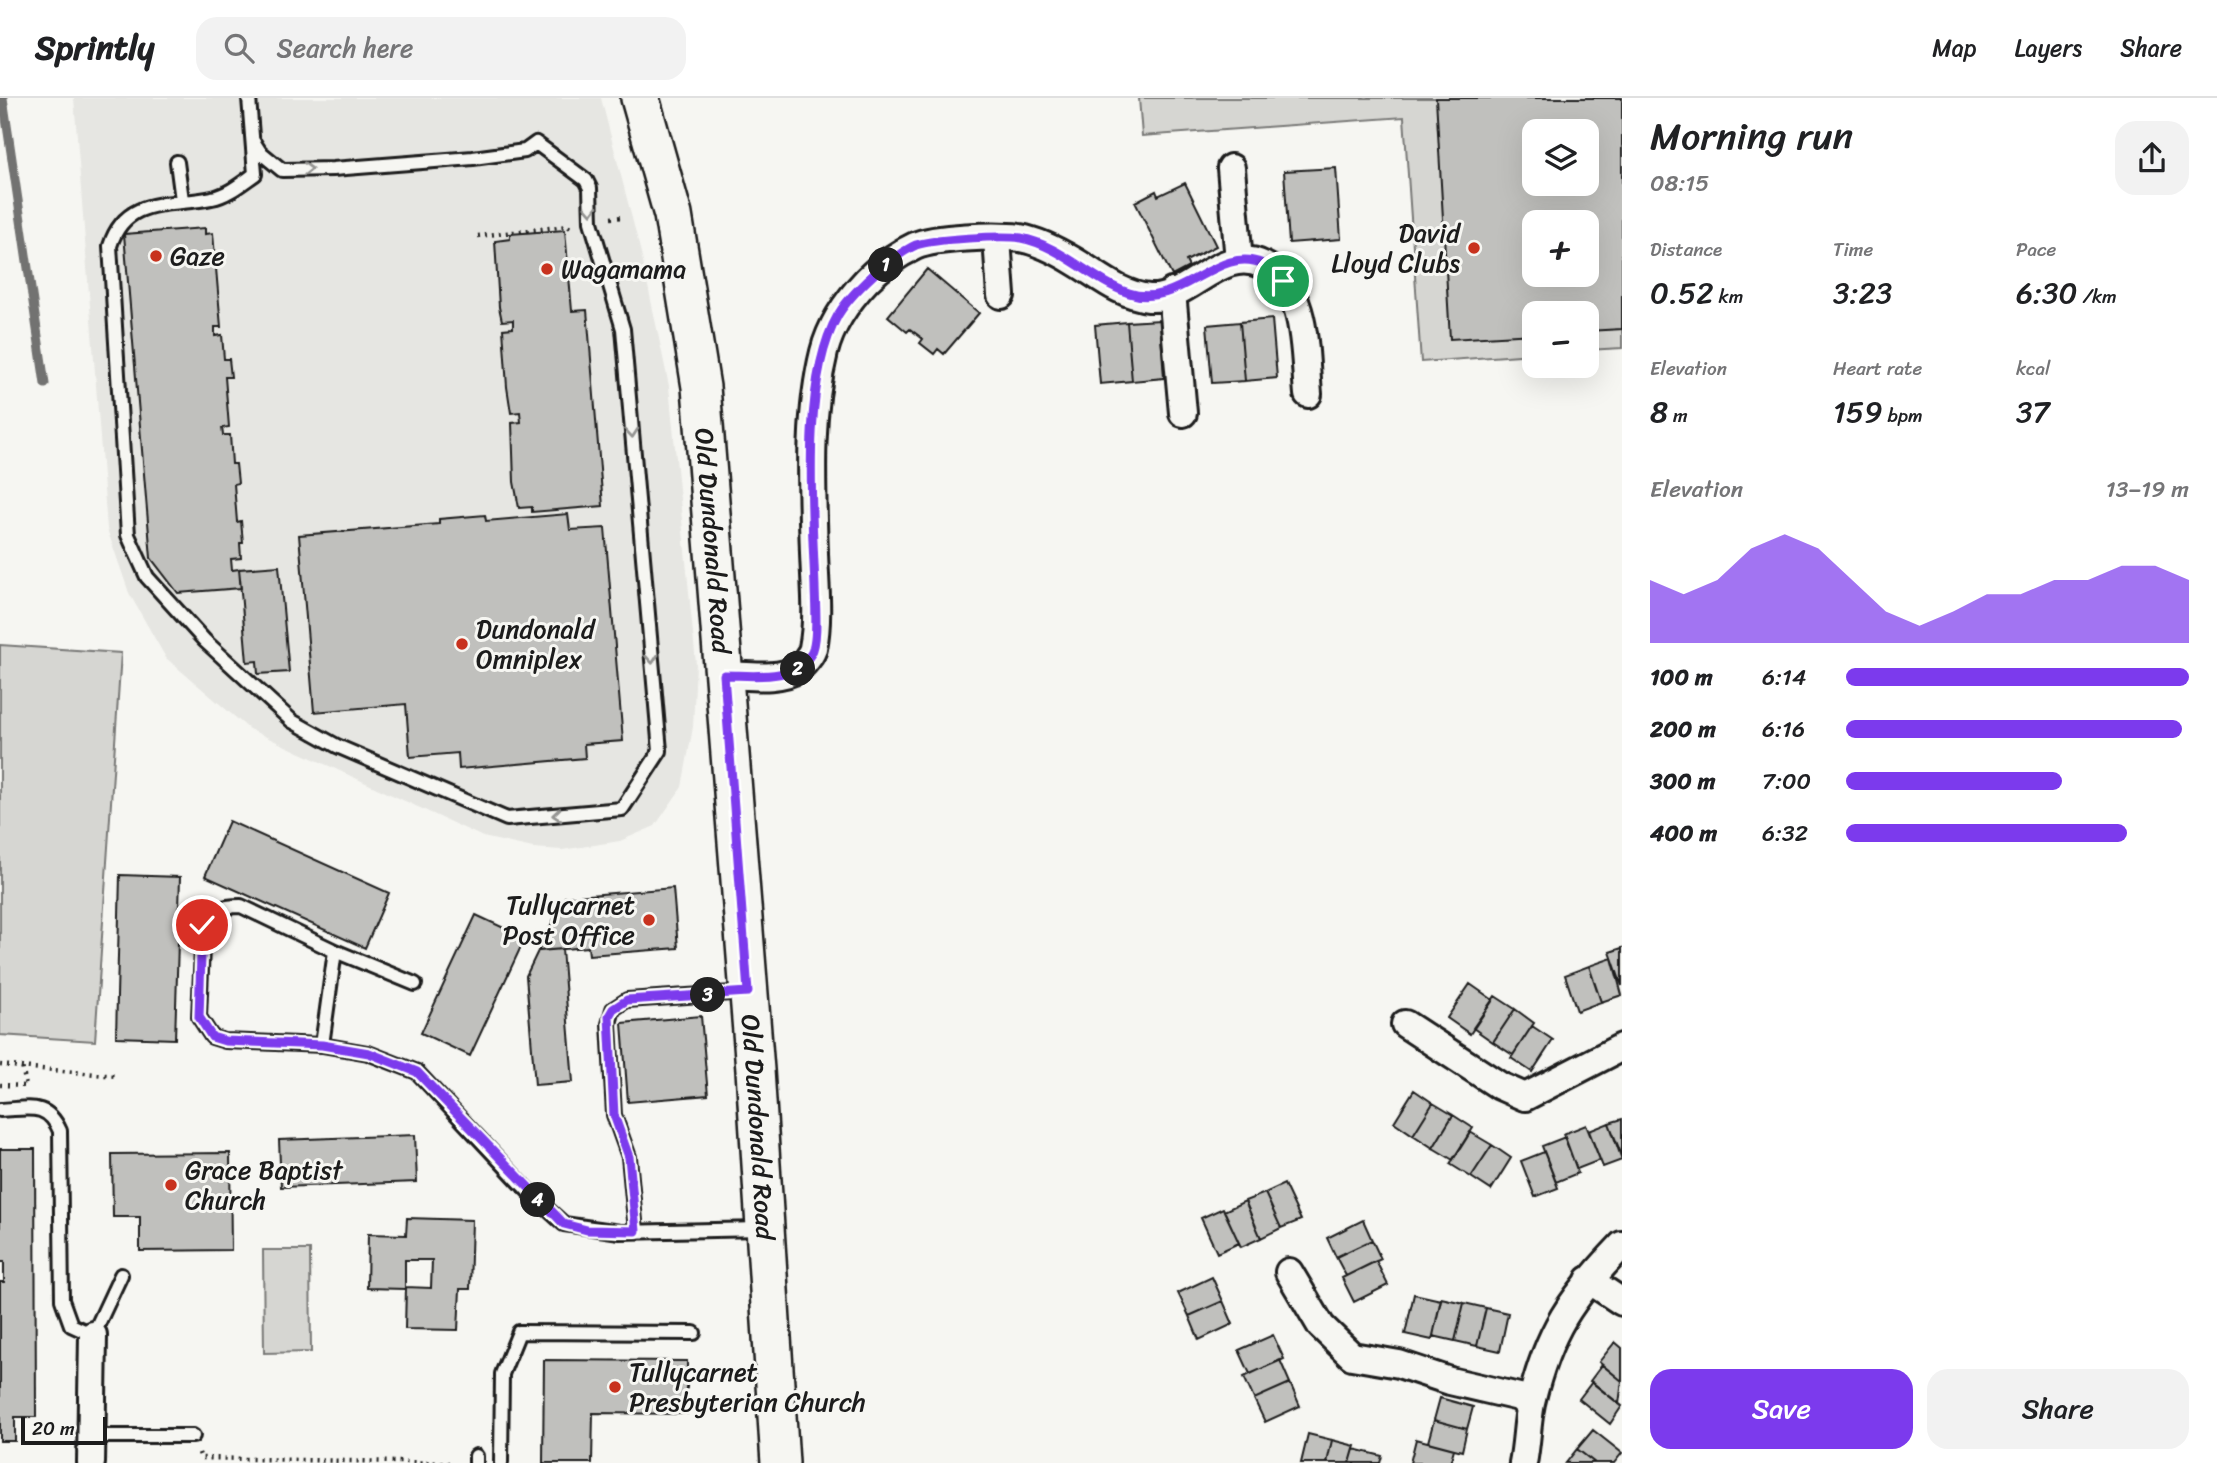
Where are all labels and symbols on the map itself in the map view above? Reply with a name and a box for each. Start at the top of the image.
one-way arrow [304,161,314,177]
one-way arrow [583,205,598,216]
place label: David Lloyd Clubs [1331,210,1462,286]
place label: Gaze [170,233,225,279]
marker: David Lloyd Clubs [1466,240,1482,256]
place label: Wagamama [561,246,686,292]
marker: Gaze [148,248,164,264]
pin: 1 [868,248,903,282]
pin [1253,251,1313,311]
marker: Wagamama [539,261,555,277]
street label: Old Dundonald Road [681,426,745,657]
one-way arrow [624,427,639,438]
place label: Dundonald Omniplex [476,606,597,682]
marker: Dundonald Omniplex [454,636,470,652]
pin: 2 [780,652,816,686]
one-way arrow [644,654,659,665]
one-way arrow [551,807,562,822]
place label: Tullycarnet Post Office [503,882,635,958]
pin [172,895,232,955]
marker: Tullycarnet Post Office [641,912,657,928]
pin: 3 [690,978,726,1012]
street label: Old Dundonald Road [728,1012,789,1243]
place label: Grace Baptist Church [185,1147,344,1223]
marker: Grace Baptist Church [163,1177,179,1193]
pin: 4 [520,1182,556,1218]
place label: Tullycarnet Presbyterian Church [629,1349,866,1425]
marker: Tullycarnet Presbyterian Church [607,1379,623,1395]
scale bar [21,1414,107,1446]

